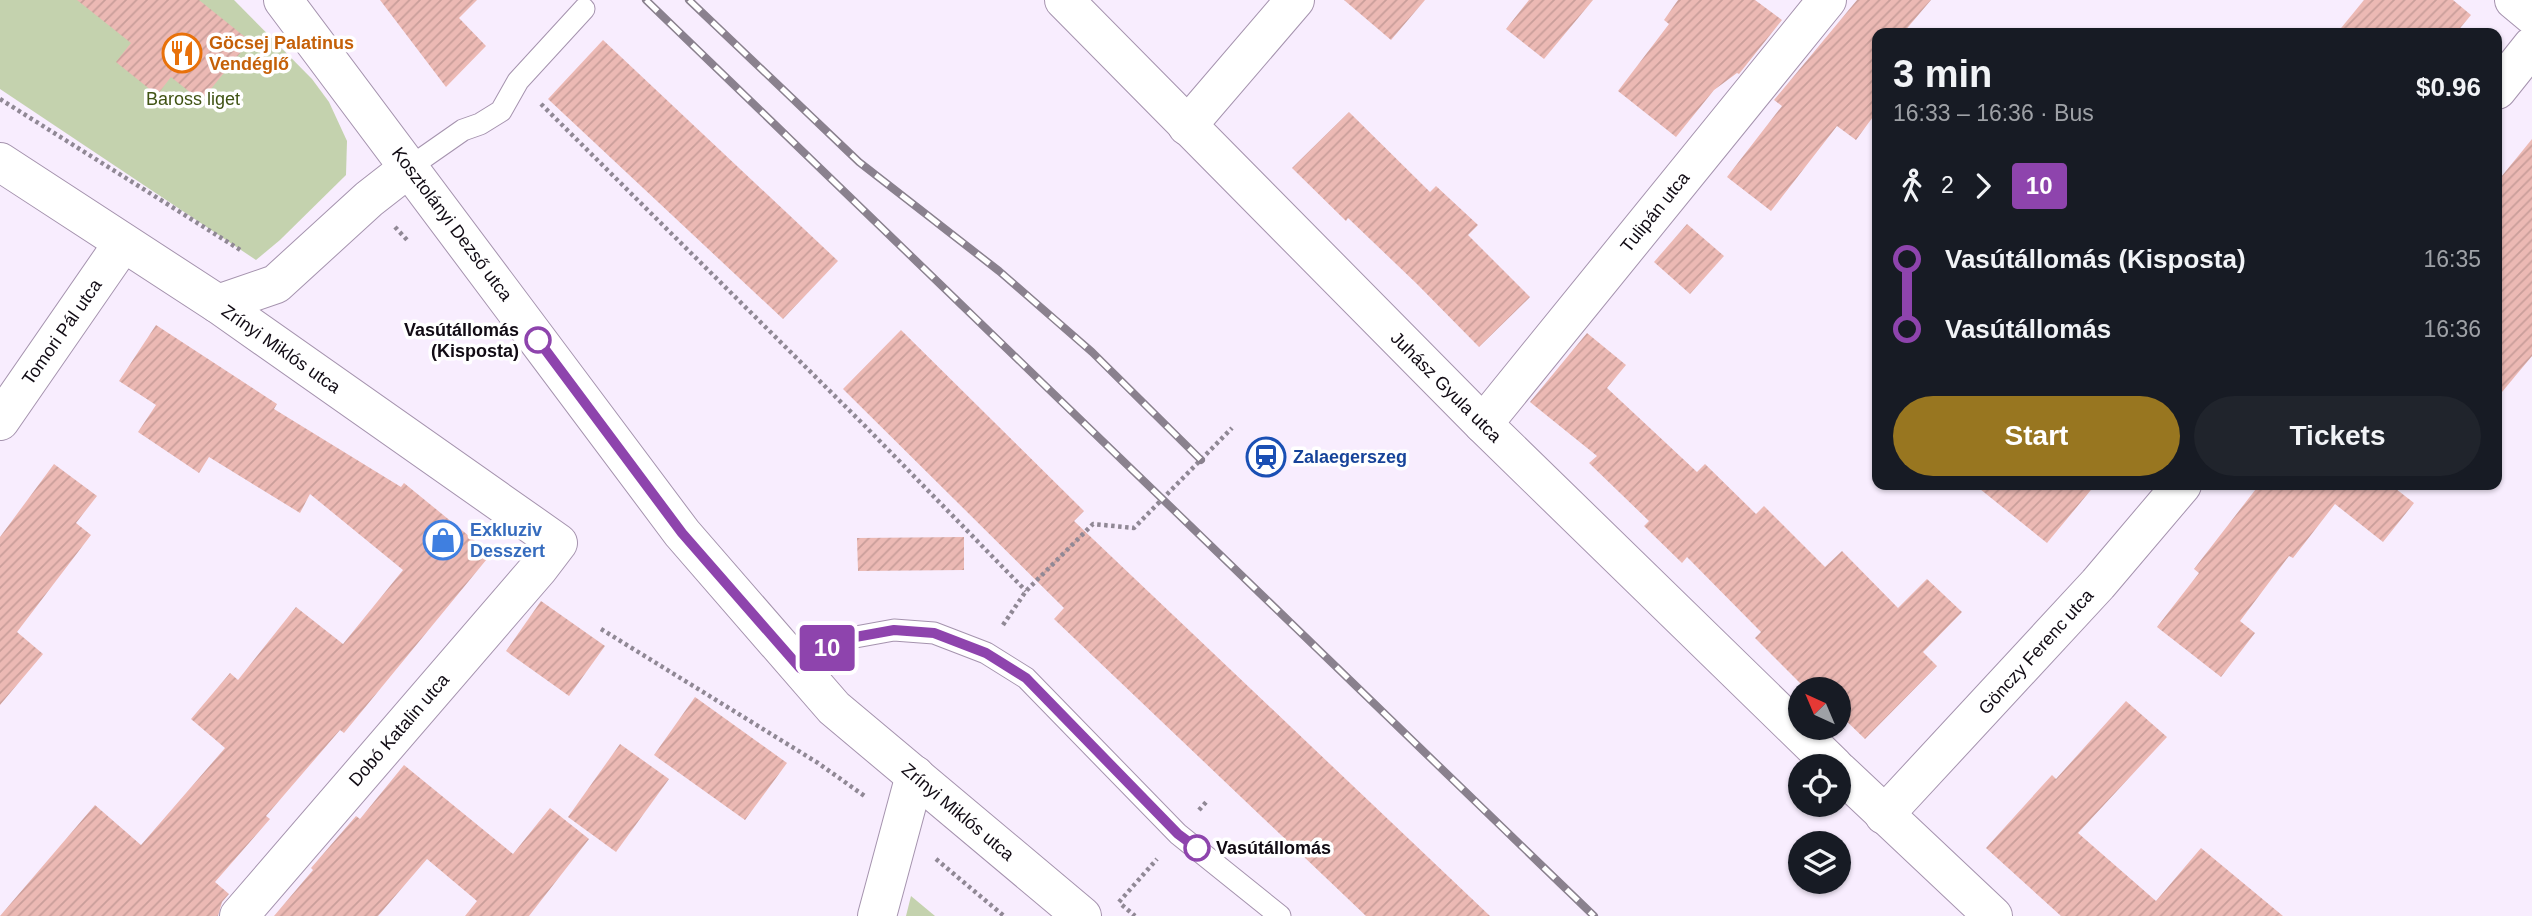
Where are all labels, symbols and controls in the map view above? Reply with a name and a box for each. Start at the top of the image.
restaurant icon: Göcsej Palatinus Vendéglő [161,32,203,74]
place label: Göcsej Palatinus Vendéglő [209,33,354,74]
text: 3 min [1893,53,1992,95]
text: $0.96 [2416,72,2481,102]
park label: Baross liget [146,89,240,109]
text: 16:33 – 16:36 · Bus [1893,100,2094,126]
street label: Kosztolányi Dezső utca [388,143,517,306]
street label: Tulipán utca [1617,167,1694,256]
icon: walk [1893,167,1931,205]
icon: forward [1964,167,2002,205]
text: 2 [1941,172,1954,198]
text: 10 [2026,172,2053,199]
text: Vasútállomás (Kisposta) [1945,244,2246,274]
text: 16:35 [2423,246,2481,272]
street label: Tomori Pál utca [18,275,106,389]
street label: Zrínyi Miklós utca [218,301,345,398]
text: Vasútállomás [1945,314,2111,344]
text: 16:36 [2423,316,2481,342]
place label: Vasútállomás (Kisposta) [404,320,519,361]
marker: Vasútállomás (Kisposta) [525,327,551,353]
street label: Juhász Gyula utca [1387,328,1506,447]
button: Start [1893,396,2180,476]
button: Tickets [2194,396,2481,476]
station icon: Zalaegerszeg [1245,436,1287,478]
place label: Zalaegerszeg [1293,447,1407,467]
shop icon: Exkluziv Desszert [422,519,464,561]
place label: Exkluziv Desszert [470,520,545,561]
street label: Gönczy Ferenc utca [1975,585,2098,719]
line badge: 10 [796,625,858,671]
text: 10 [814,634,840,661]
street label: Dobó Katalin utca [345,669,454,790]
north arrow [1788,677,1852,740]
map controls [1788,677,1851,894]
button: locate [1788,754,1851,817]
street label: Zrínyi Miklós utca [898,759,1019,865]
button: layers [1788,831,1851,894]
marker: Vasútállomás [1184,835,1210,861]
place label: Vasútállomás [1216,838,1331,858]

